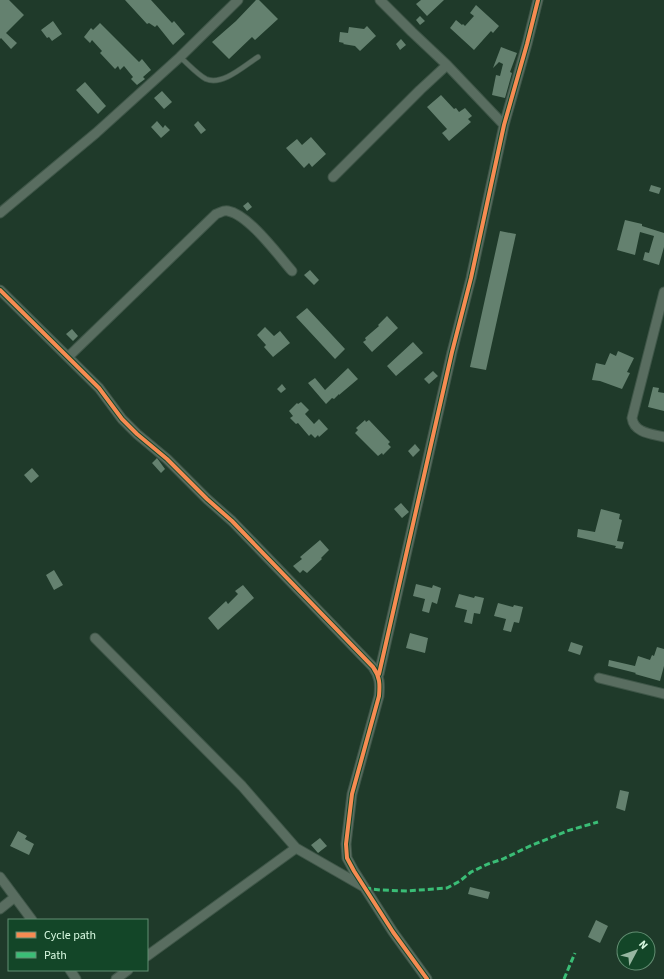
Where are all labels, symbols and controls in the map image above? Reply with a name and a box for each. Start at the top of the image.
legend [8,919,148,971]
text: Cycle path [44,927,96,944]
north arrow [616,931,656,971]
text: N [635,937,651,952]
text: Path [44,947,67,964]

